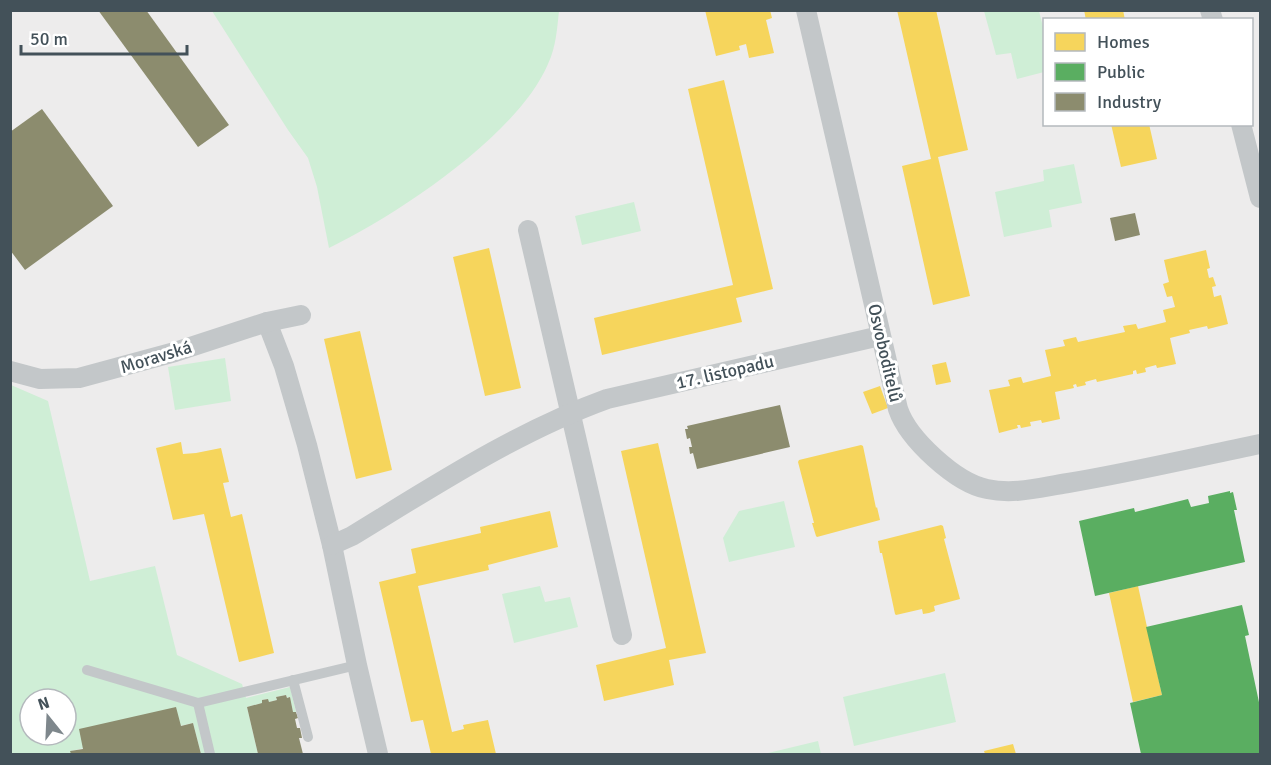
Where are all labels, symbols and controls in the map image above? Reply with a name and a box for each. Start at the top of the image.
scale bar [21,18,188,56]
legend [1043,18,1253,126]
text: 50 m [30,28,68,50]
text: Homes [1097,31,1150,53]
text: Public [1097,61,1145,83]
text: Industry [1097,91,1162,113]
street label: Osvoboditelů [863,302,907,404]
street label: Moravská [118,336,194,378]
street label: 17. listopadu [674,350,776,394]
north arrow [18,687,78,747]
text: N [35,692,52,715]

